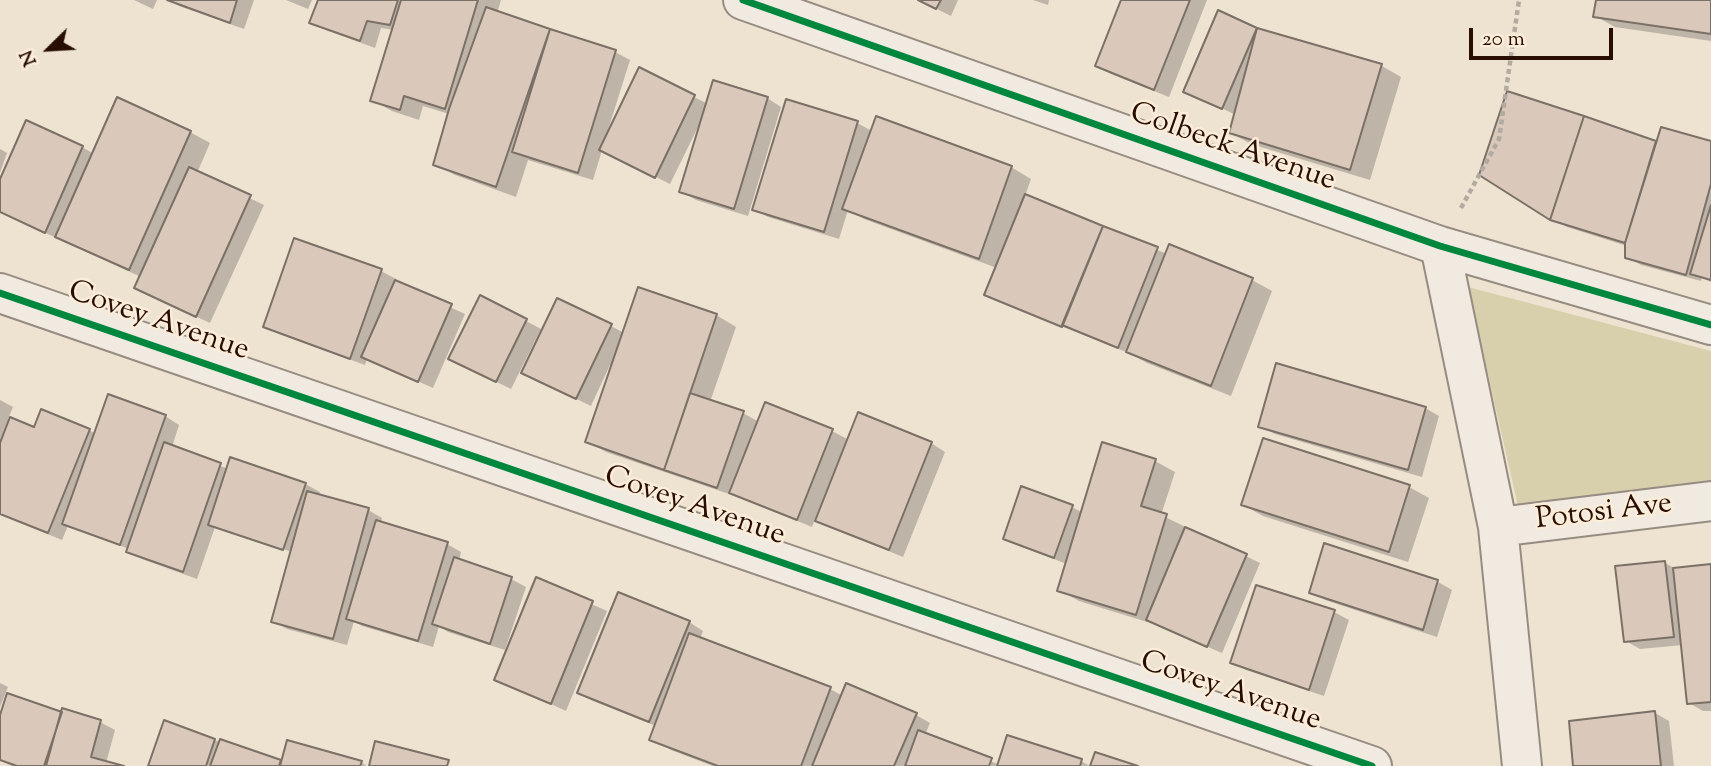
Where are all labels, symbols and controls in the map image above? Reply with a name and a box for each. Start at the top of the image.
north arrow [14,14,84,84]
scale bar [1473,14,1616,58]
text: 20 m [1482,25,1525,55]
text: N [14,45,45,70]
street label: Colbeck Avenue [1125,97,1339,201]
street label: Covey Avenue [63,275,253,371]
street label: Covey Avenue [599,460,789,556]
street label: Potosi Ave [1534,488,1674,540]
street label: Covey Avenue [1135,645,1325,741]

